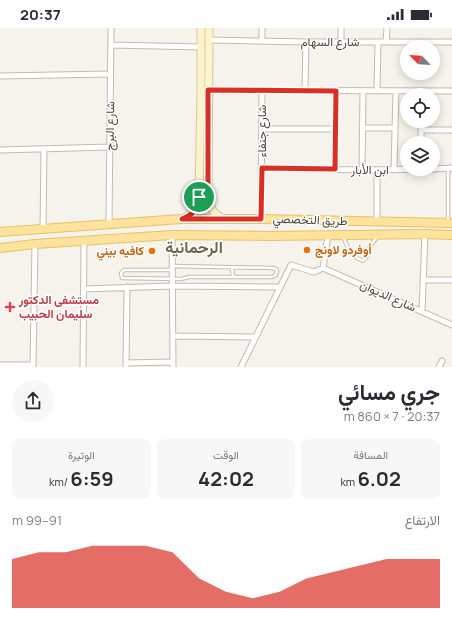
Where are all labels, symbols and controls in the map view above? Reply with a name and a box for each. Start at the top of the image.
text: 20:37 [20,4,61,25]
street label: شارع السهام [300,33,360,51]
north arrow [400,40,440,80]
map controls [400,40,440,176]
button: locate [400,88,440,128]
street label: شارع البرج [101,101,119,151]
street label: شارع جنفاء [253,105,271,157]
button: layers [400,136,440,176]
street label: ابن الأبار [350,161,389,178]
pin [182,180,216,214]
icon: arrive [188,186,210,208]
street label: طريق التخصصي [272,210,348,231]
district label: الرحمانية [165,236,223,258]
place label: أوفردو لاونج [315,241,372,258]
place label: كافيه بيني [97,242,145,261]
marker: أوفردو لاونج [302,245,312,255]
marker: كافيه بيني [147,246,157,256]
street label: شارع الديوان [357,276,419,316]
place label: مستشفى الدكتور سليمان الحبيب [18,291,99,322]
marker: مستشفى الدكتور سليمان الحبيب [4,301,16,313]
text: جري مسائي [338,377,440,407]
button: share [12,380,54,422]
text: 20:37 · 7 × 860 m [344,407,440,425]
text: الوتيرة [68,447,95,462]
text: الوقت [213,447,239,462]
text: المسافة [353,447,388,462]
text: 6:59 [70,465,114,492]
text: 42:02 [198,465,254,492]
text: 6.02 [357,465,401,492]
text: /km [49,474,70,489]
text: km [340,474,357,489]
text: 91–99 m [12,511,62,529]
text: الارتفاع [405,511,440,529]

